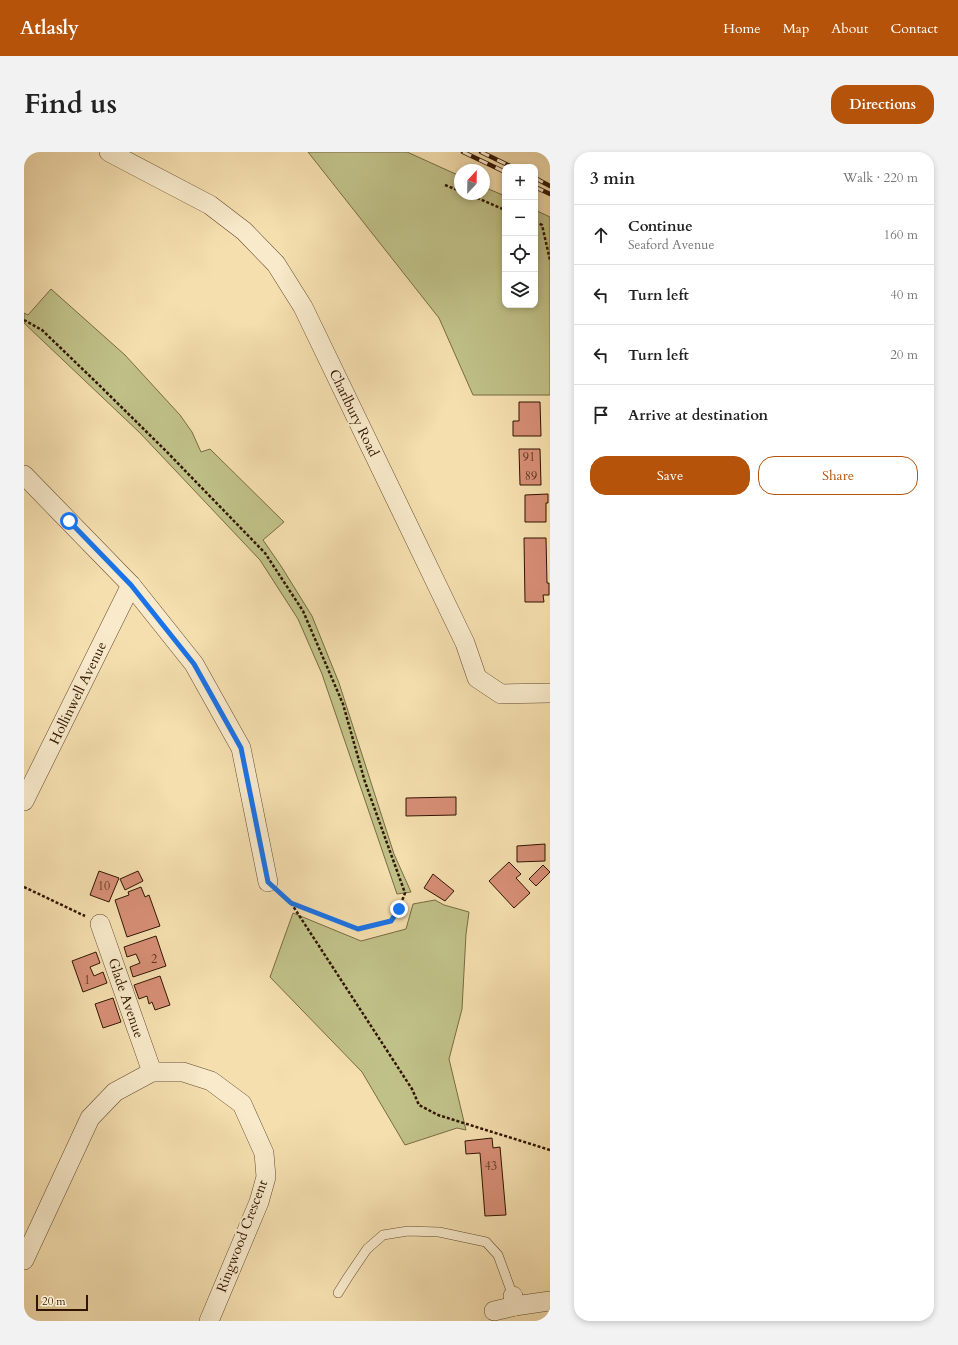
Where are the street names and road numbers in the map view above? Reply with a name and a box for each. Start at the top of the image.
street label: Charlbury Road [325,366,384,460]
street label: Hollinwell Avenue [45,638,111,748]
street label: Glade Avenue [103,955,149,1041]
street label: Ringwood Crescent [212,1177,272,1295]

